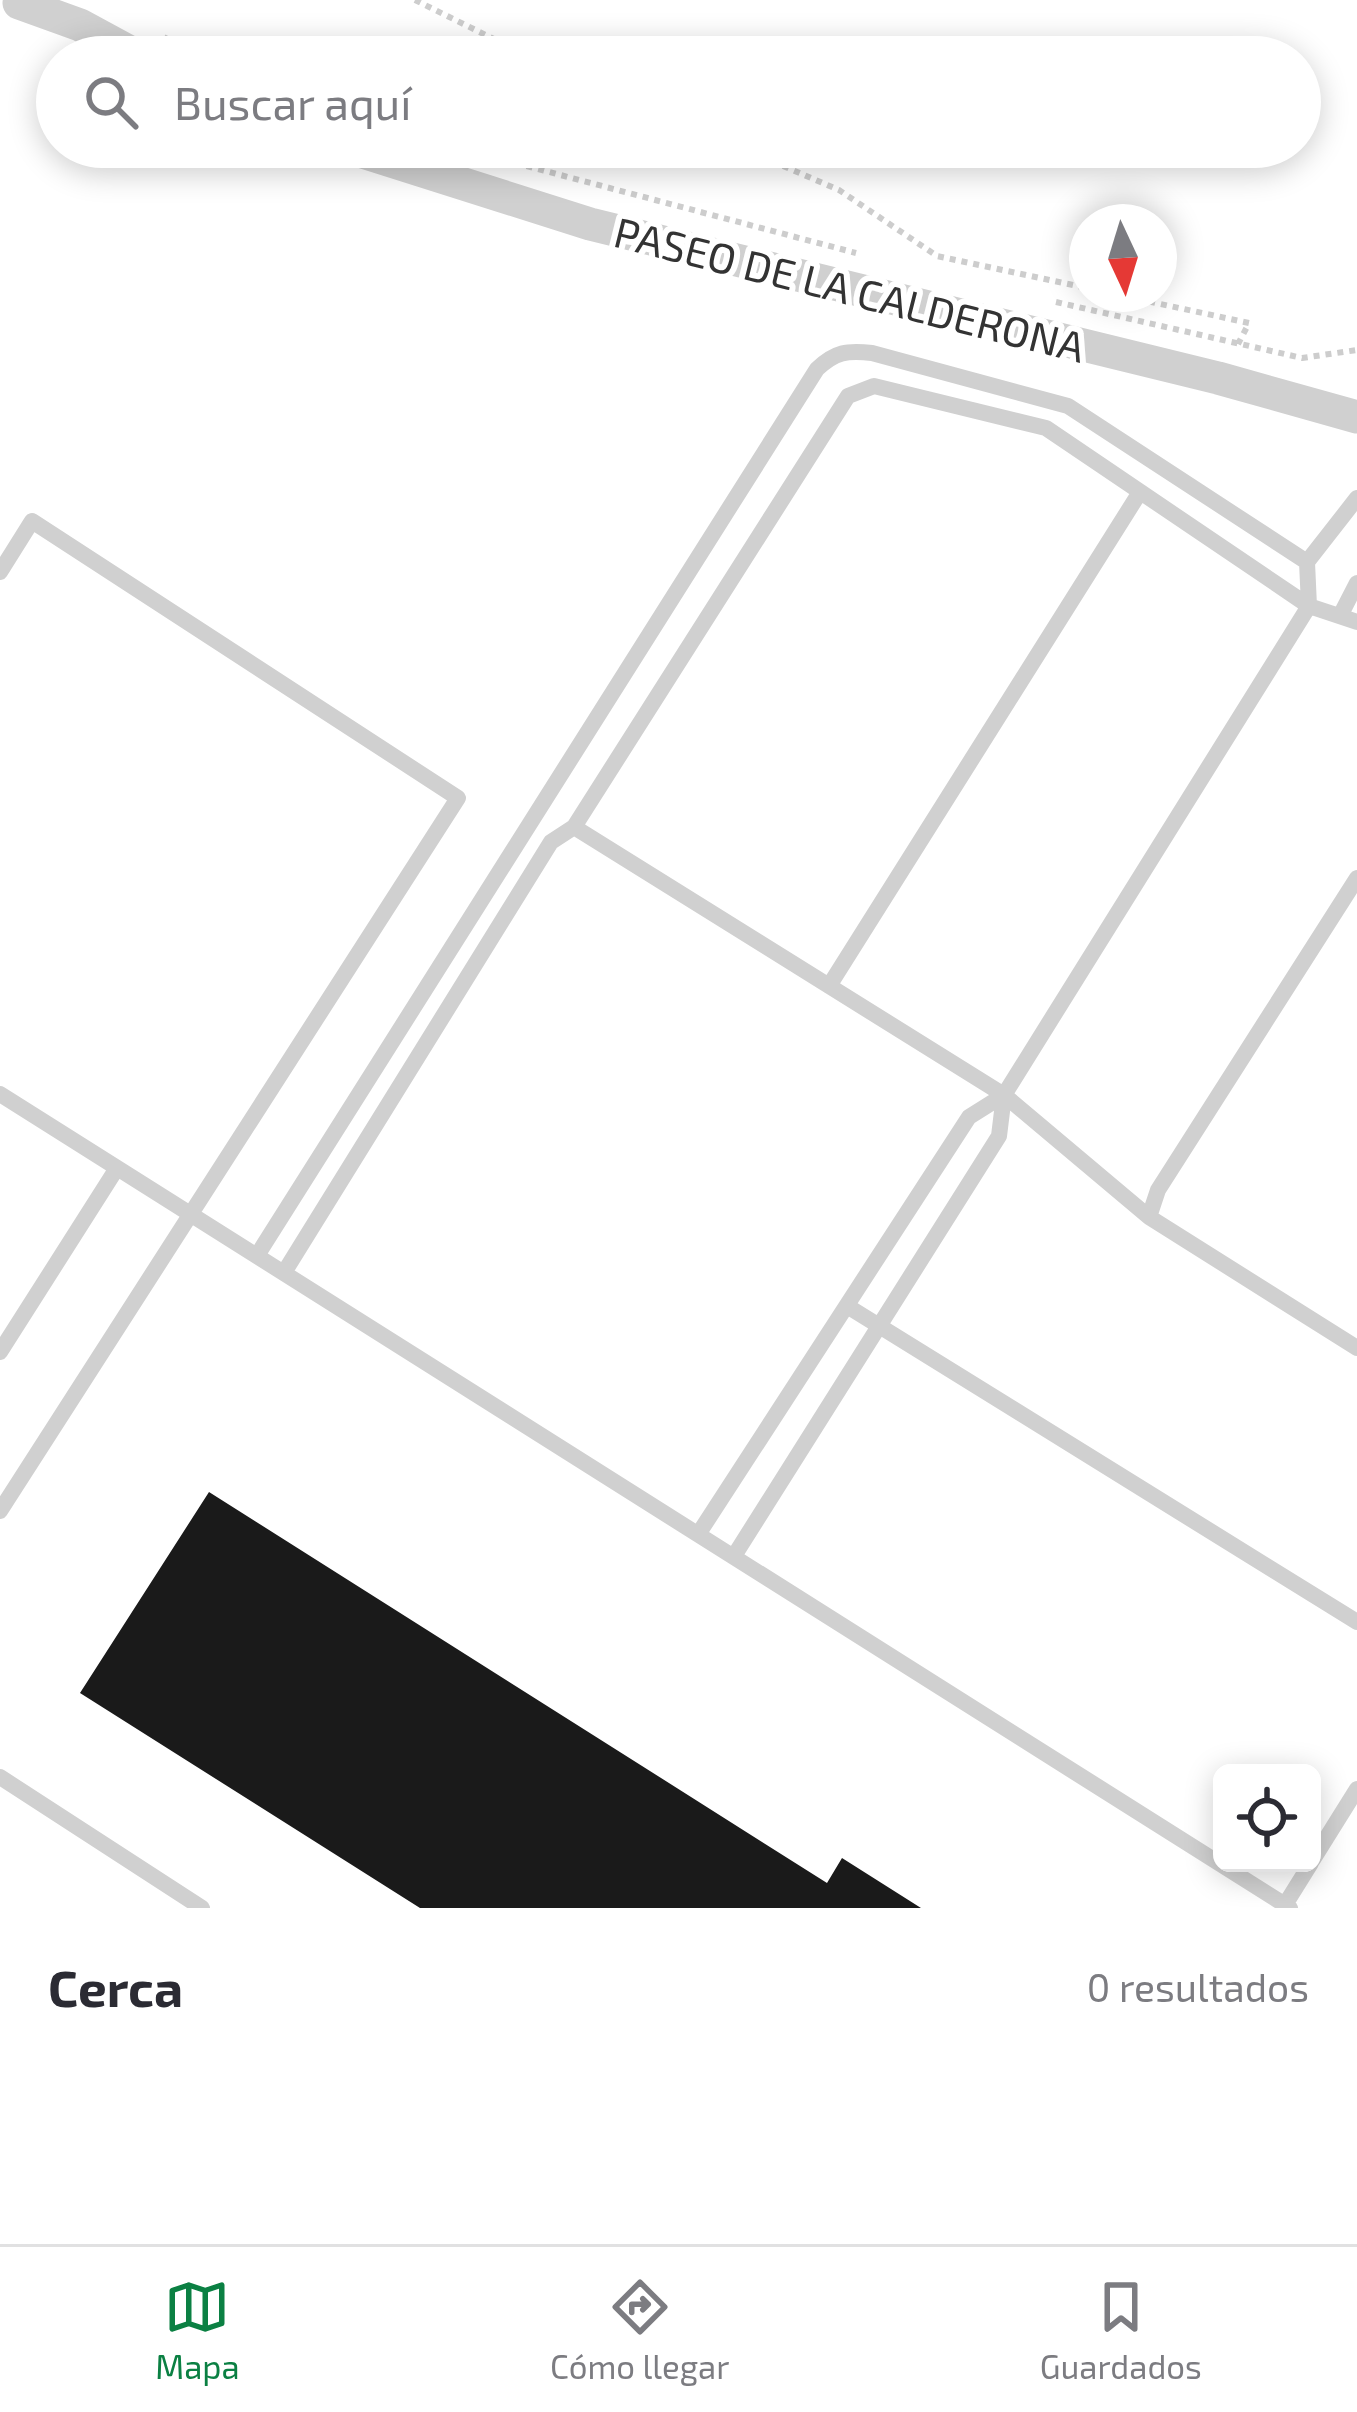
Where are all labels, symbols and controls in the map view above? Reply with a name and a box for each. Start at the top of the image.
search box [36,36,1321,168]
icon: search [78,69,144,135]
text: Buscar aquí [174,75,411,129]
north arrow [1069,204,1177,312]
street label: PASEO DE LA CALDERONA [609,205,1091,371]
map controls [1213,1764,1321,1872]
button: locate [1213,1764,1321,1872]
text: Cerca [48,1956,183,2017]
text: 0 resultados [1087,1963,1309,2010]
tab: Mapa [155,2274,240,2386]
tab: Cómo llegar [550,2274,729,2386]
tab: Guardados [1040,2274,1202,2386]

